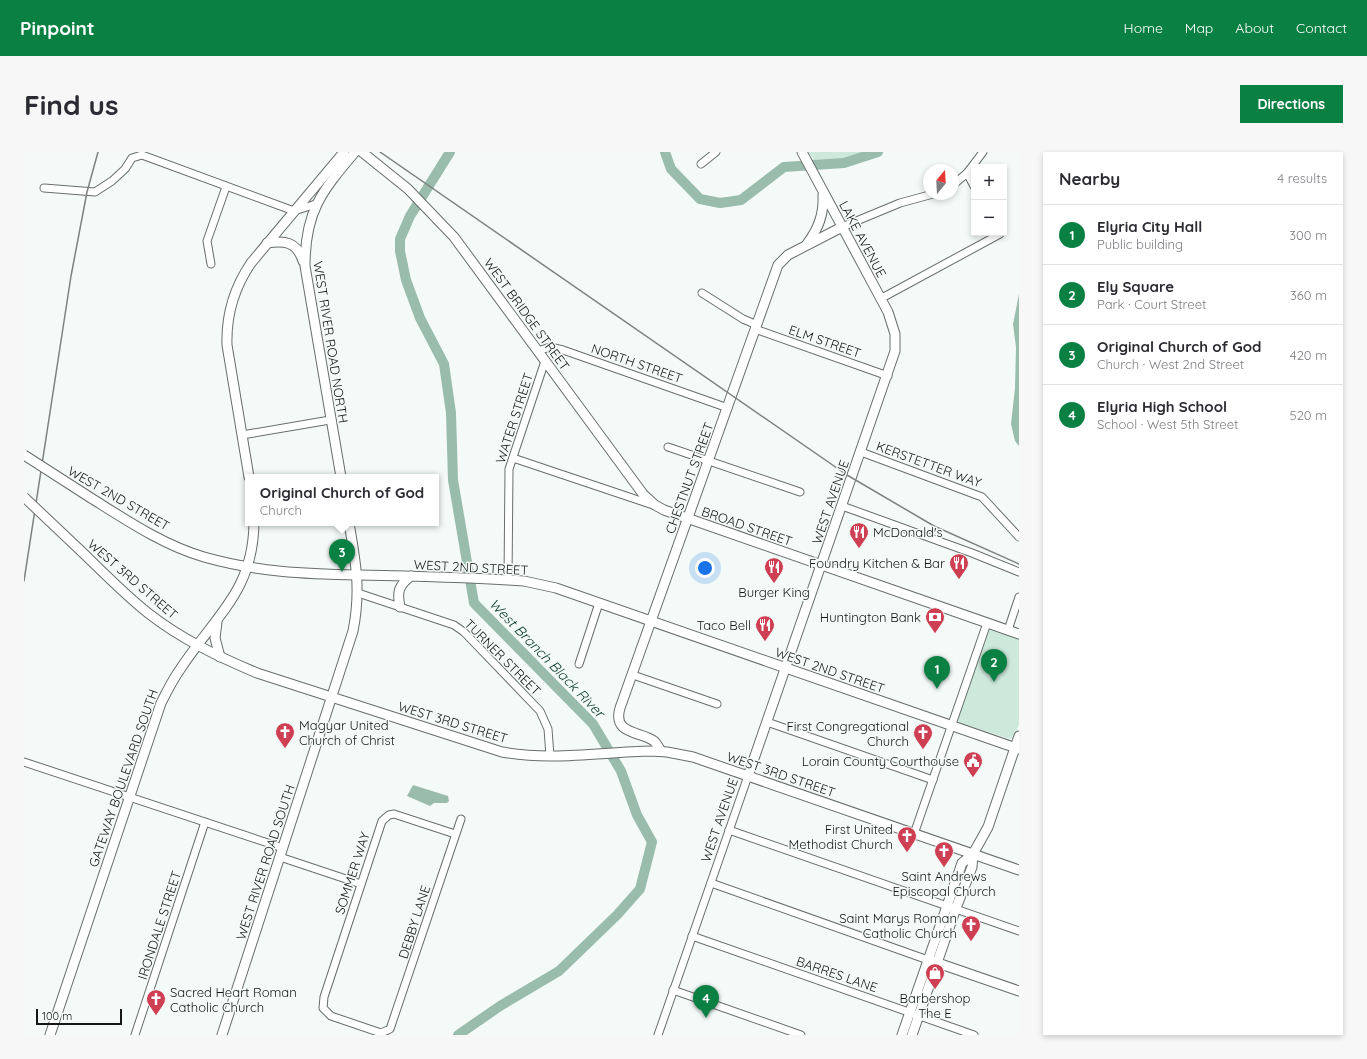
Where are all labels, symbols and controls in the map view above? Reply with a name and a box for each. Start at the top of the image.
text: Pinpoint [20,16,95,40]
text: Home [1124,19,1163,37]
text: Map [1185,19,1213,37]
text: About [1235,19,1274,37]
text: Contact [1296,19,1347,37]
button: Directions [1240,85,1343,123]
text: Find us [24,87,118,122]
north arrow [923,164,959,200]
map controls [971,164,1007,236]
button: + [971,164,1007,200]
text: Nearby [1059,168,1120,189]
text: 4 results [1277,170,1327,186]
street label: LAKE AVENUE [836,198,890,280]
button: − [971,200,1007,236]
text: Elyria City Hall [1097,217,1202,236]
text: 1 [1069,227,1075,243]
text: 300 m [1289,227,1327,243]
text: Public building [1097,236,1183,252]
street label: WEST BRIDGE STREET [481,255,573,373]
street label: WEST RIVER ROAD NORTH [310,260,352,424]
text: Ely Square [1097,277,1174,296]
text: 2 [1068,287,1076,303]
text: 360 m [1290,287,1327,303]
text: Park · Court Street [1097,296,1206,312]
street label: ELM STREET [787,321,863,361]
text: Original Church of God [1097,337,1261,356]
street label: NORTH STREET [589,340,685,386]
text: 3 [1069,347,1075,363]
text: 420 m [1290,347,1327,363]
text: Church · West 2nd Street [1097,356,1244,372]
street label: WATER STREET [492,371,536,465]
text: Elyria High School [1097,397,1227,416]
text: 4 [1068,407,1076,423]
text: 520 m [1290,407,1327,423]
text: School · West 5th Street [1097,416,1238,432]
street label: CHESTNUT STREET [661,420,717,536]
street label: KERSTETTER WAY [874,438,984,491]
street label: WEST AVENUE [808,458,852,546]
street label: WEST 2ND STREET [65,462,173,534]
popup [245,474,439,526]
text: Original Church of God [260,483,424,502]
text: Church [260,502,302,518]
street label: BROAD STREET [700,503,795,549]
restaurant icon: McDonald's [848,521,870,549]
place label: McDonald's [873,524,943,540]
street label: WEST 3RD STREET [85,536,181,622]
pin: 3 [329,539,355,572]
restaurant icon: Foundry Kitchen & Bar [948,552,970,580]
place label: Foundry Kitchen & Bar [809,555,945,571]
street label: WEST 2ND STREET [413,556,529,578]
restaurant icon: Burger King [763,556,785,584]
your location [695,558,715,578]
place label: Burger King [738,584,810,600]
water label: West Branch Black River [485,595,610,722]
bank icon: Huntington Bank [924,606,946,634]
place label: Huntington Bank [820,609,921,625]
restaurant icon: Taco Bell [754,614,776,642]
street label: TURNER STREET [461,615,545,699]
place label: Taco Bell [697,617,751,633]
street label: WEST 2ND STREET [773,644,887,696]
pin: 2 [981,649,1007,682]
pin: 1 [924,656,950,689]
street label: GATEWAY BOULEVARD SOUTH [85,687,161,869]
street label: WEST 3RD STREET [396,698,510,746]
place label: Magyar United Church of Christ [299,717,395,748]
place label: First Congregational Church [786,718,909,749]
church icon: Magyar United Church of Christ [274,721,296,749]
church icon: First Congregational Church [912,722,934,750]
street label: WEST 3RD STREET [725,748,837,800]
public building icon: Lorain County Courthouse [962,750,984,778]
place label: Lorain County Courthouse [802,753,959,769]
street label: WEST AVENUE [697,776,741,864]
street label: WEST RIVER ROAD SOUTH [232,782,298,942]
place label: First United Methodist Church [788,821,893,852]
church icon: First United Methodist Church [896,825,918,853]
street label: SOMMER WAY [331,829,373,916]
church icon: Saint Andrews Episcopal Church [933,840,955,868]
place label: Saint Andrews Episcopal Church [892,868,996,899]
street label: IRONDALE STREET [134,869,184,981]
street label: DEBBY LANE [395,883,433,961]
place label: Saint Marys Roman Catholic Church [839,910,957,941]
church icon: Saint Marys Roman Catholic Church [960,914,982,942]
street label: BARRES LANE [794,953,880,995]
shop icon: Barbershop The E [924,962,946,990]
place label: Sacred Heart Roman Catholic Church [170,984,297,1015]
pin: 4 [693,985,719,1018]
church icon: Sacred Heart Roman Catholic Church [145,988,167,1016]
place label: Barbershop The E [900,990,971,1021]
scale bar [36,1007,122,1026]
text: 100 m [42,1009,72,1023]

